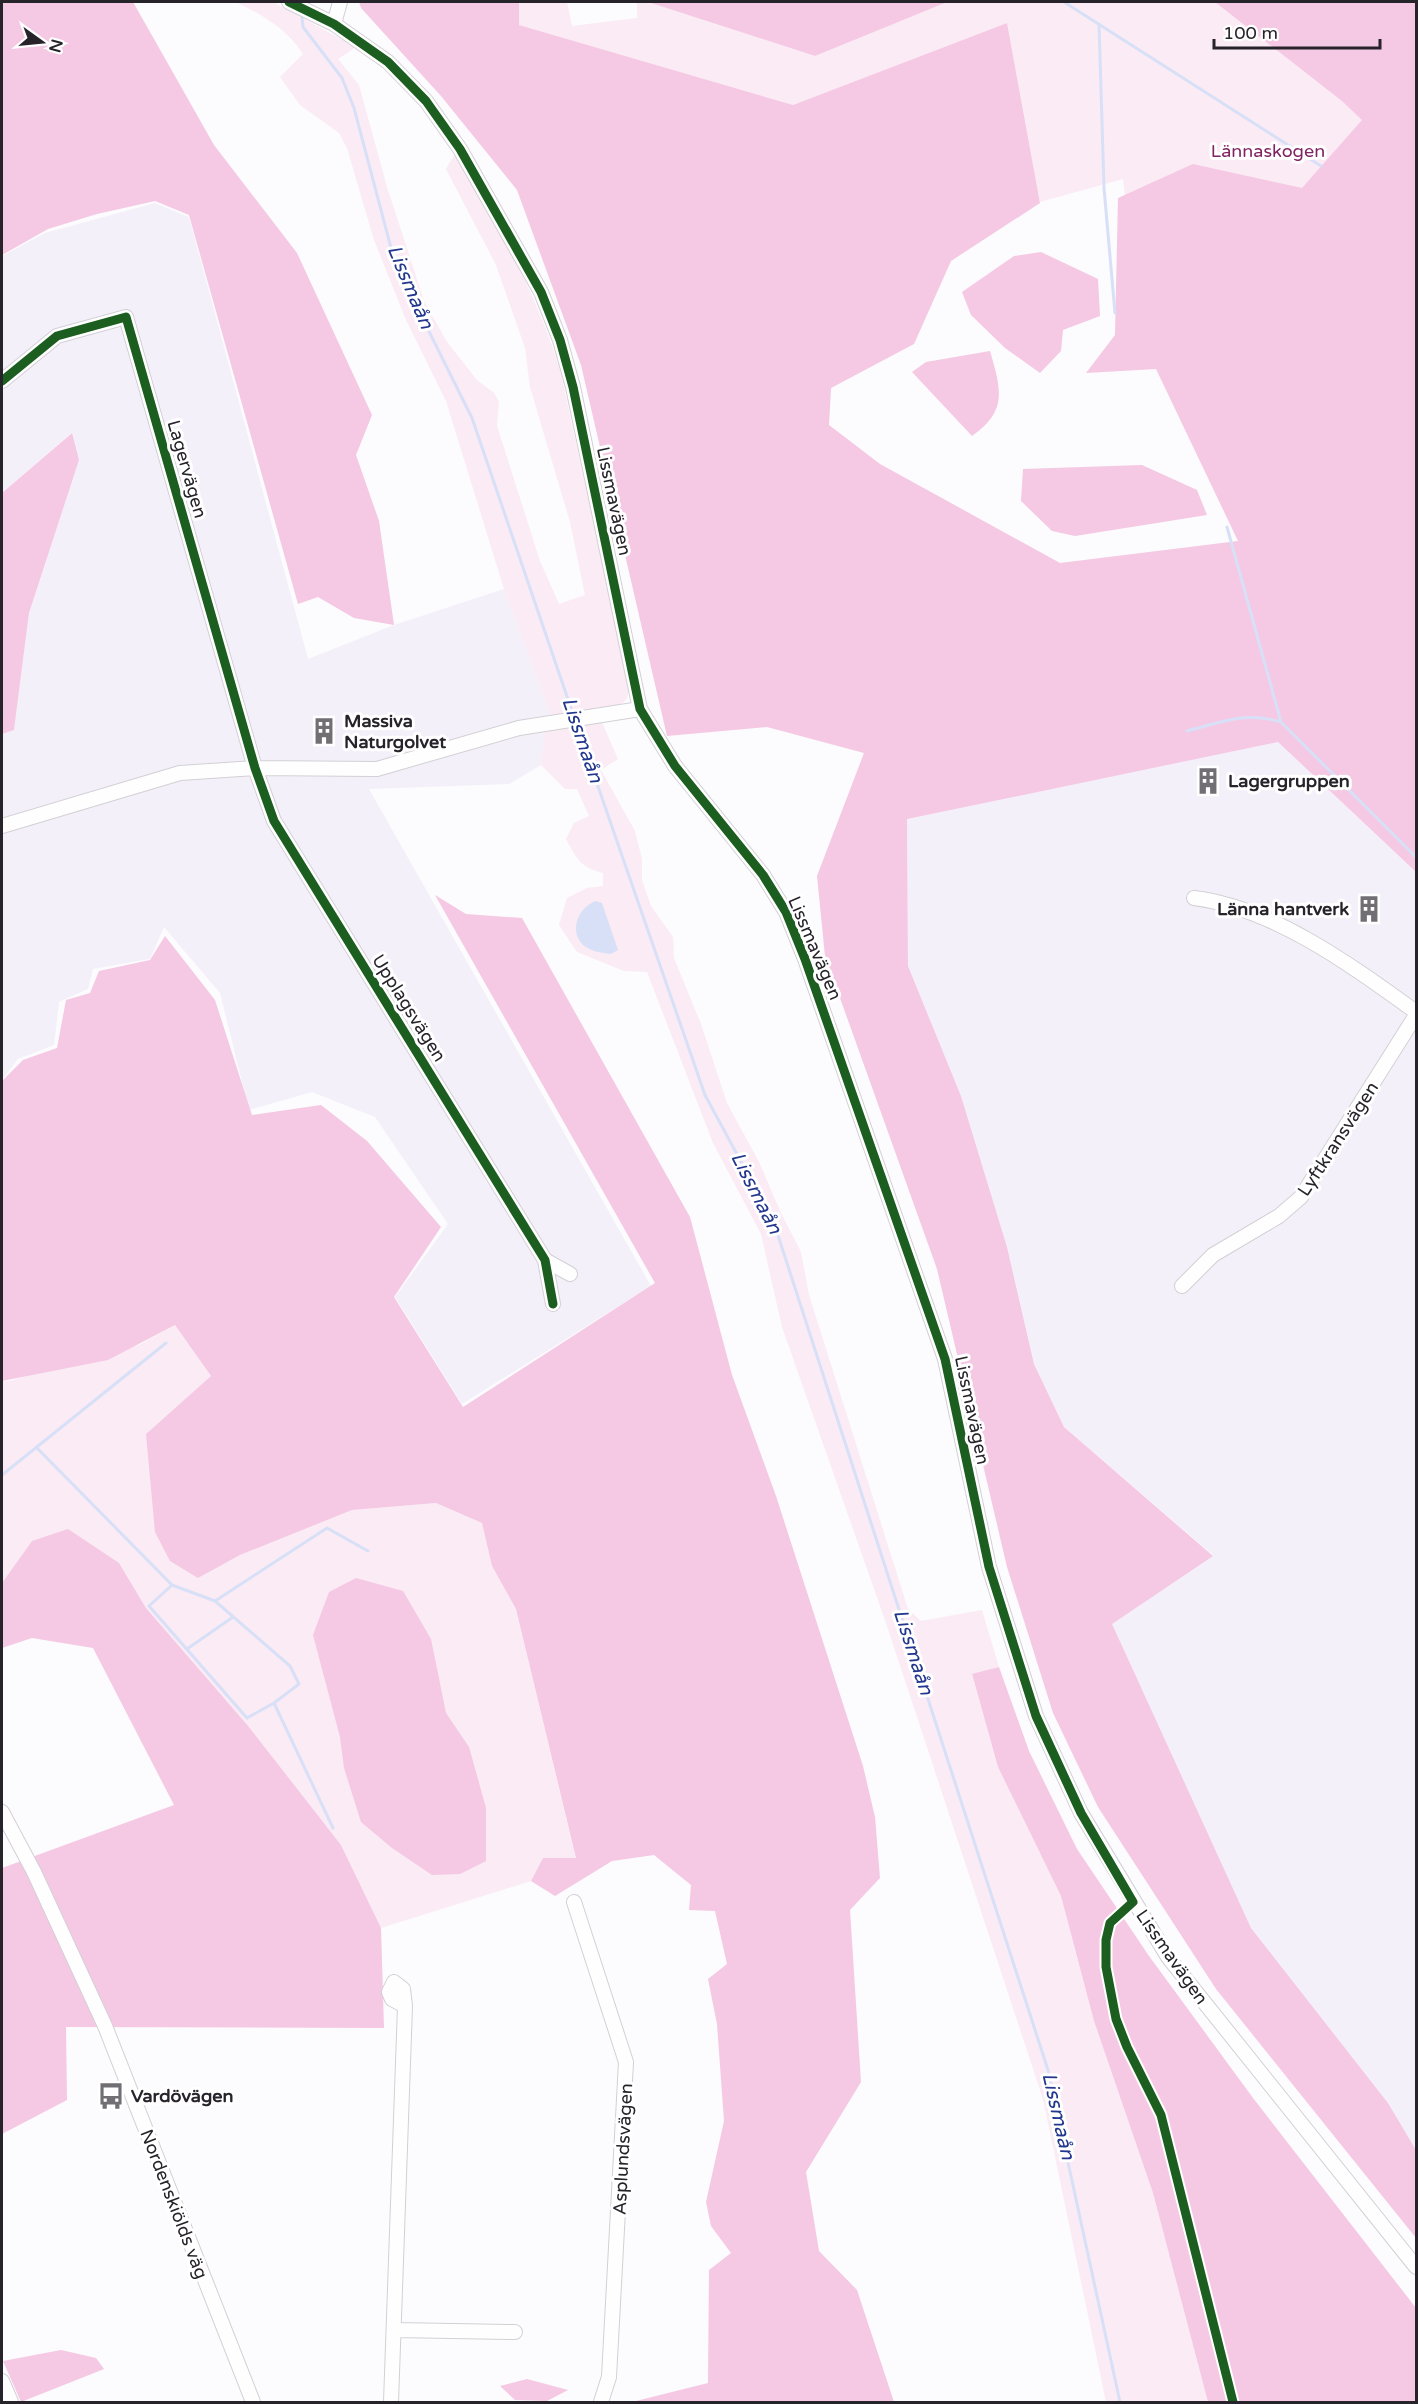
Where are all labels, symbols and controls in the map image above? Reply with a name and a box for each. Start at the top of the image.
north arrow [12,12,72,72]
scale bar [1214,12,1380,50]
text: 100 m [1223,22,1278,44]
text: N [44,37,67,54]
park label: Lännaskogen [1211,140,1325,162]
water label: Lissmaån [382,241,439,333]
street label: Lagervägen [163,417,211,521]
street label: Lissmavägen [592,445,636,557]
water label: Lissmaån [556,694,608,787]
place label: Massiva Naturgolvet [344,710,446,753]
building icon: Massiva Naturgolvet [309,716,339,746]
building icon: Lagergruppen [1193,766,1223,796]
place label: Lagergruppen [1228,770,1350,792]
street label: Lissmavägen [783,893,847,1003]
building icon: Länna hantverk [1354,894,1384,924]
place label: Länna hantverk [1217,898,1349,920]
street label: Upplagsvägen [367,950,451,1066]
street label: Lyftkransvägen [1293,1078,1383,1200]
water label: Lissmaån [725,1148,787,1239]
street label: Lissmavägen [950,1354,994,1466]
water label: Lissmaån [888,1606,938,1699]
street label: Lissmavägen [1131,1905,1213,2009]
water label: Lissmaån [1036,2070,1080,2163]
bus stop icon: Vardövägen [96,2081,126,2111]
street label: Asplundsvägen [609,2083,637,2215]
place label: Vardövägen [131,2085,233,2107]
street label: Nordenskiölds väg [135,2126,213,2282]

